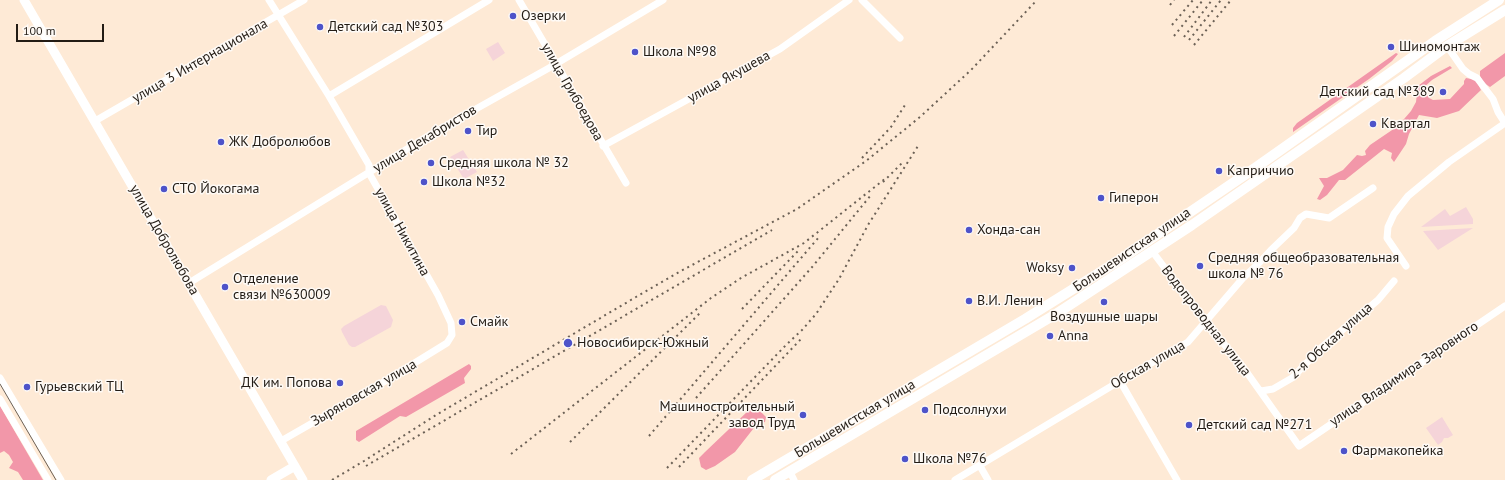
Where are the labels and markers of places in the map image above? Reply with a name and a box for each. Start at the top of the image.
place label: Озерки [521,8,566,24]
marker: Озерки [508,11,518,21]
place label: Детский сад №303 [328,19,443,35]
marker: Детский сад №303 [315,22,325,32]
place label: Шиномонтаж [1399,39,1480,55]
marker: Шиномонтаж [1386,42,1396,52]
place label: Школа №98 [643,44,717,60]
marker: Школа №98 [630,47,640,57]
place label: Детский сад №389 [1320,84,1435,100]
marker: Детский сад №389 [1438,87,1448,97]
place label: Квартал [1381,116,1430,132]
marker: Квартал [1368,119,1378,129]
place label: Тир [476,123,497,139]
marker: Тир [463,126,473,136]
place label: ЖК Добролюбов [229,134,331,150]
marker: ЖК Добролюбов [216,137,226,147]
place label: Средняя школа № 32 [439,155,569,171]
marker: Средняя школа № 32 [426,158,436,168]
place label: Каприччио [1227,163,1294,179]
marker: Каприччио [1214,166,1224,176]
place label: Школа №32 [432,174,506,190]
marker: Школа №32 [419,177,429,187]
place label: СТО Йокогама [172,181,259,197]
marker: СТО Йокогама [159,184,169,194]
place label: Гиперон [1109,190,1159,206]
marker: Гиперон [1096,193,1106,203]
place label: Хонда-сан [977,222,1040,238]
marker: Хонда-сан [964,225,974,235]
place label: Средняя общеобразовательная школа № 76 [1208,250,1399,282]
place label: Woksy [1026,260,1064,276]
marker: Средняя общеобразовательная школа № 76 [1195,261,1205,271]
marker: Woksy [1067,263,1077,273]
place label: Отделение связи №630009 [233,271,331,304]
marker: Отделение связи №630009 [220,282,230,292]
place label: В.И. Ленин [977,293,1043,309]
marker: В.И. Ленин [964,296,974,306]
marker: Воздушные шары [1099,297,1109,307]
place label: Воздушные шары [1050,309,1158,325]
place label: Смайк [470,314,508,330]
marker: Смайк [457,317,467,327]
place label: Anna [1058,328,1088,344]
marker: Anna [1045,331,1055,341]
place label: Новосибирск-Южный [577,335,709,351]
marker: Новосибирск-Южный [562,337,574,349]
place label: ДК им. Попова [241,375,332,391]
marker: ДК им. Попова [335,378,345,388]
place label: Гурьевский ТЦ [35,379,124,395]
marker: Гурьевский ТЦ [22,382,32,392]
place label: Машиностроительный завод Труд [659,399,795,432]
place label: Подсолнухи [933,402,1007,418]
marker: Подсолнухи [920,405,930,415]
marker: Машиностроительный завод Труд [798,410,808,420]
place label: Детский сад №271 [1197,417,1312,433]
marker: Детский сад №271 [1184,420,1194,430]
place label: Фармакопейка [1352,443,1443,459]
marker: Фармакопейка [1339,446,1349,456]
place label: Школа №76 [913,451,987,467]
marker: Школа №76 [900,454,910,464]

